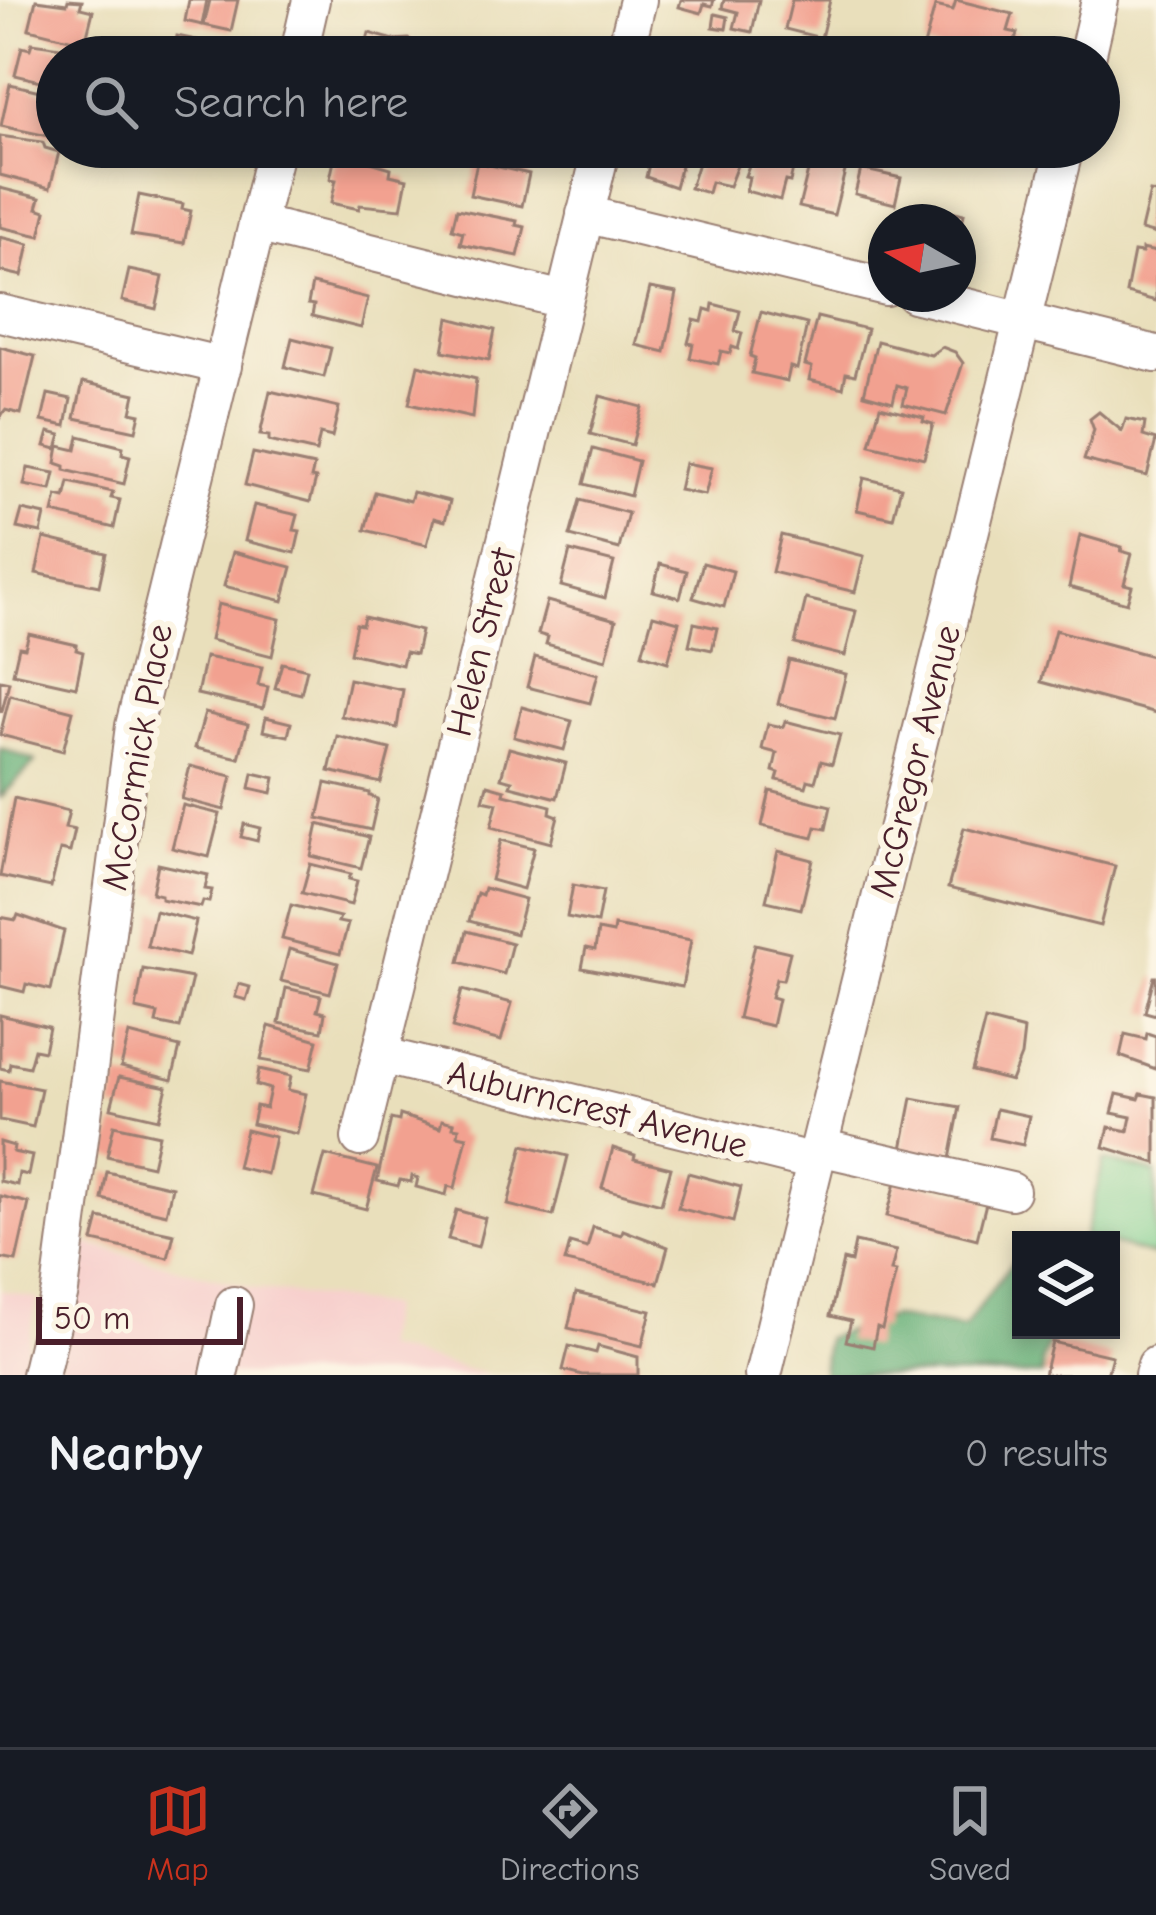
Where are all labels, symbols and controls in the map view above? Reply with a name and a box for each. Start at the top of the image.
search box [36,36,1120,168]
icon: search [78,69,144,135]
text: Search here [174,76,408,128]
north arrow [868,204,976,312]
street label: Helen Street [438,543,525,741]
street label: McCormick Place [94,621,181,894]
street label: McGregor Avenue [862,621,969,902]
street label: Auburncrest Avenue [444,1052,752,1166]
map controls [1012,1231,1120,1339]
button: layers [1012,1231,1120,1339]
scale bar [36,1291,243,1344]
text: 50 m [54,1299,130,1337]
text: Nearby [48,1424,202,1483]
text: 0 results [965,1431,1108,1476]
tab: Map [145,1778,211,1888]
tab: Directions [500,1778,640,1888]
tab: Saved [929,1778,1011,1888]

